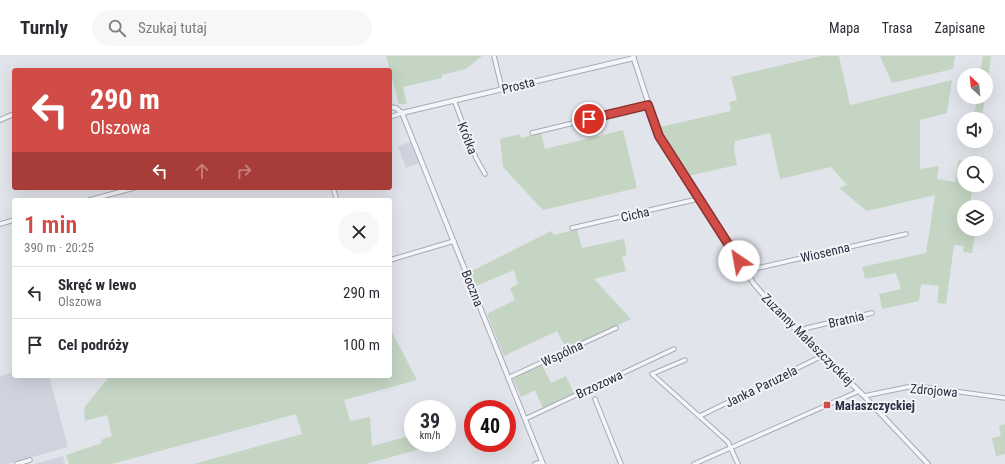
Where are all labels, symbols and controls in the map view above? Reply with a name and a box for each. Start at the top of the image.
search box [92,10,372,46]
text: Turnly [20,16,68,39]
icon: search [106,17,128,39]
text: Szukaj tutaj [138,19,207,37]
text: Mapa [829,20,860,36]
text: Trasa [882,20,912,36]
text: Zapisane [934,20,985,36]
north arrow [957,68,993,104]
map controls [957,68,993,236]
street label: Prosta [500,74,536,97]
text: 290 m [90,83,160,116]
icon: left [24,84,76,136]
pin [572,102,606,136]
icon: arrive [578,108,600,130]
button: sound [957,112,993,148]
text: Olszowa [90,117,150,138]
street label: Krótka [455,120,481,156]
button: search [957,156,993,192]
icon: left [149,160,171,182]
icon: ahead [191,160,213,182]
icon: right [233,160,255,182]
button: layers [957,200,993,236]
street label: Cicha [619,204,651,225]
text: 1 min [24,211,77,239]
button: close [338,211,380,253]
text: 390 m · 20:25 [24,240,94,255]
position arrow [718,240,760,282]
street label: Wiosenna [799,240,851,265]
street label: Boczna [458,268,487,309]
text: Skręć w lewo [58,276,137,294]
icon: left [24,282,46,304]
text: 290 m [343,284,380,302]
street label: Zuzanny Małaszczyckiej [759,290,857,389]
text: Olszowa [58,294,102,309]
street label: Bratnia [827,308,866,331]
icon: arrive [24,334,46,356]
text: Cel podróży [58,336,129,354]
text: 100 m [343,336,380,354]
street label: Wspólna [539,337,585,370]
street label: Janka Paruzela [723,363,800,410]
street label: Brzozowa [573,367,625,402]
street label: Zdrojowa [910,381,958,400]
place label: Małaszczyckiej [835,398,915,413]
speed limit sign: 40 [464,400,516,452]
marker: Małaszczyckiej [822,400,832,410]
text: 39 [420,409,440,433]
text: km/h [420,430,440,441]

